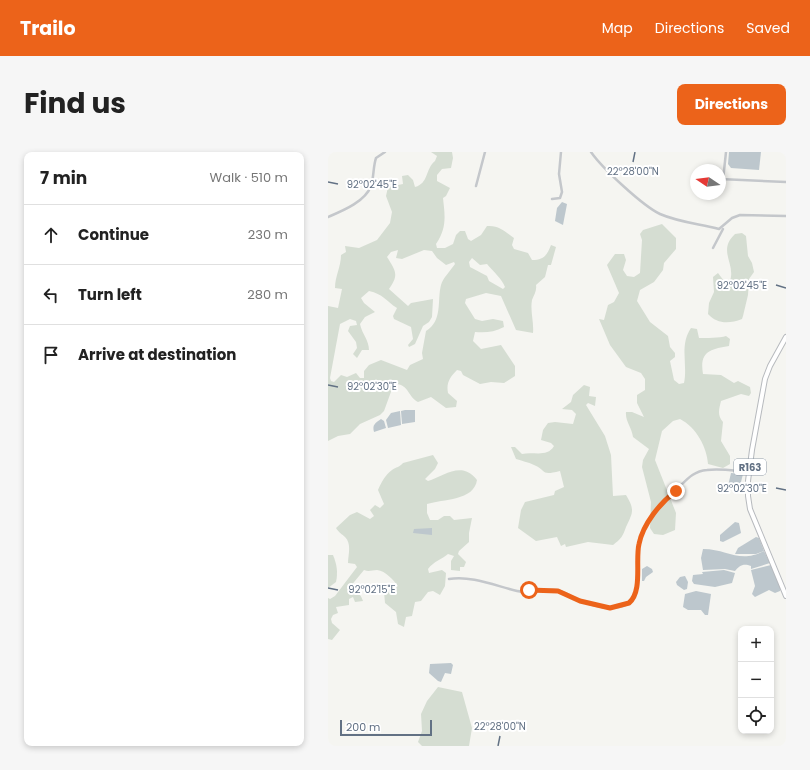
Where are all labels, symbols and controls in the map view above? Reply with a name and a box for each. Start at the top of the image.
text: Trailo [20,15,76,42]
text: Map [602,18,633,38]
text: Directions [655,18,724,38]
text: Saved [746,18,790,38]
text: Find us [24,84,126,123]
button: Directions [677,84,786,125]
text: 22°28'00"N [607,164,659,179]
north arrow [690,164,726,200]
text: 7 min [40,166,87,190]
text: Walk · 510 m [210,168,288,187]
text: 92°02'45"E [347,177,397,192]
icon: ahead [40,224,62,246]
text: Continue [78,224,149,245]
text: 230 m [248,225,288,244]
text: 92°02'45"E [717,278,767,293]
icon: left [40,284,62,306]
text: Turn left [78,284,142,305]
text: 280 m [247,285,288,304]
icon: arrive [40,344,62,366]
text: Arrive at destination [78,344,236,365]
text: 92°02'30"E [347,379,397,394]
road number: R163 [734,459,766,475]
text: 92°02'30"E [717,481,767,496]
route end [667,482,685,500]
route start [520,581,538,599]
text: 92°02'15"E [348,582,396,597]
map controls [738,626,774,734]
button: + [738,626,774,662]
button: − [738,662,774,698]
button: locate [738,698,774,734]
scale bar [340,718,432,737]
text: 200 m [346,719,380,735]
text: 22°28'00"N [474,719,526,734]

